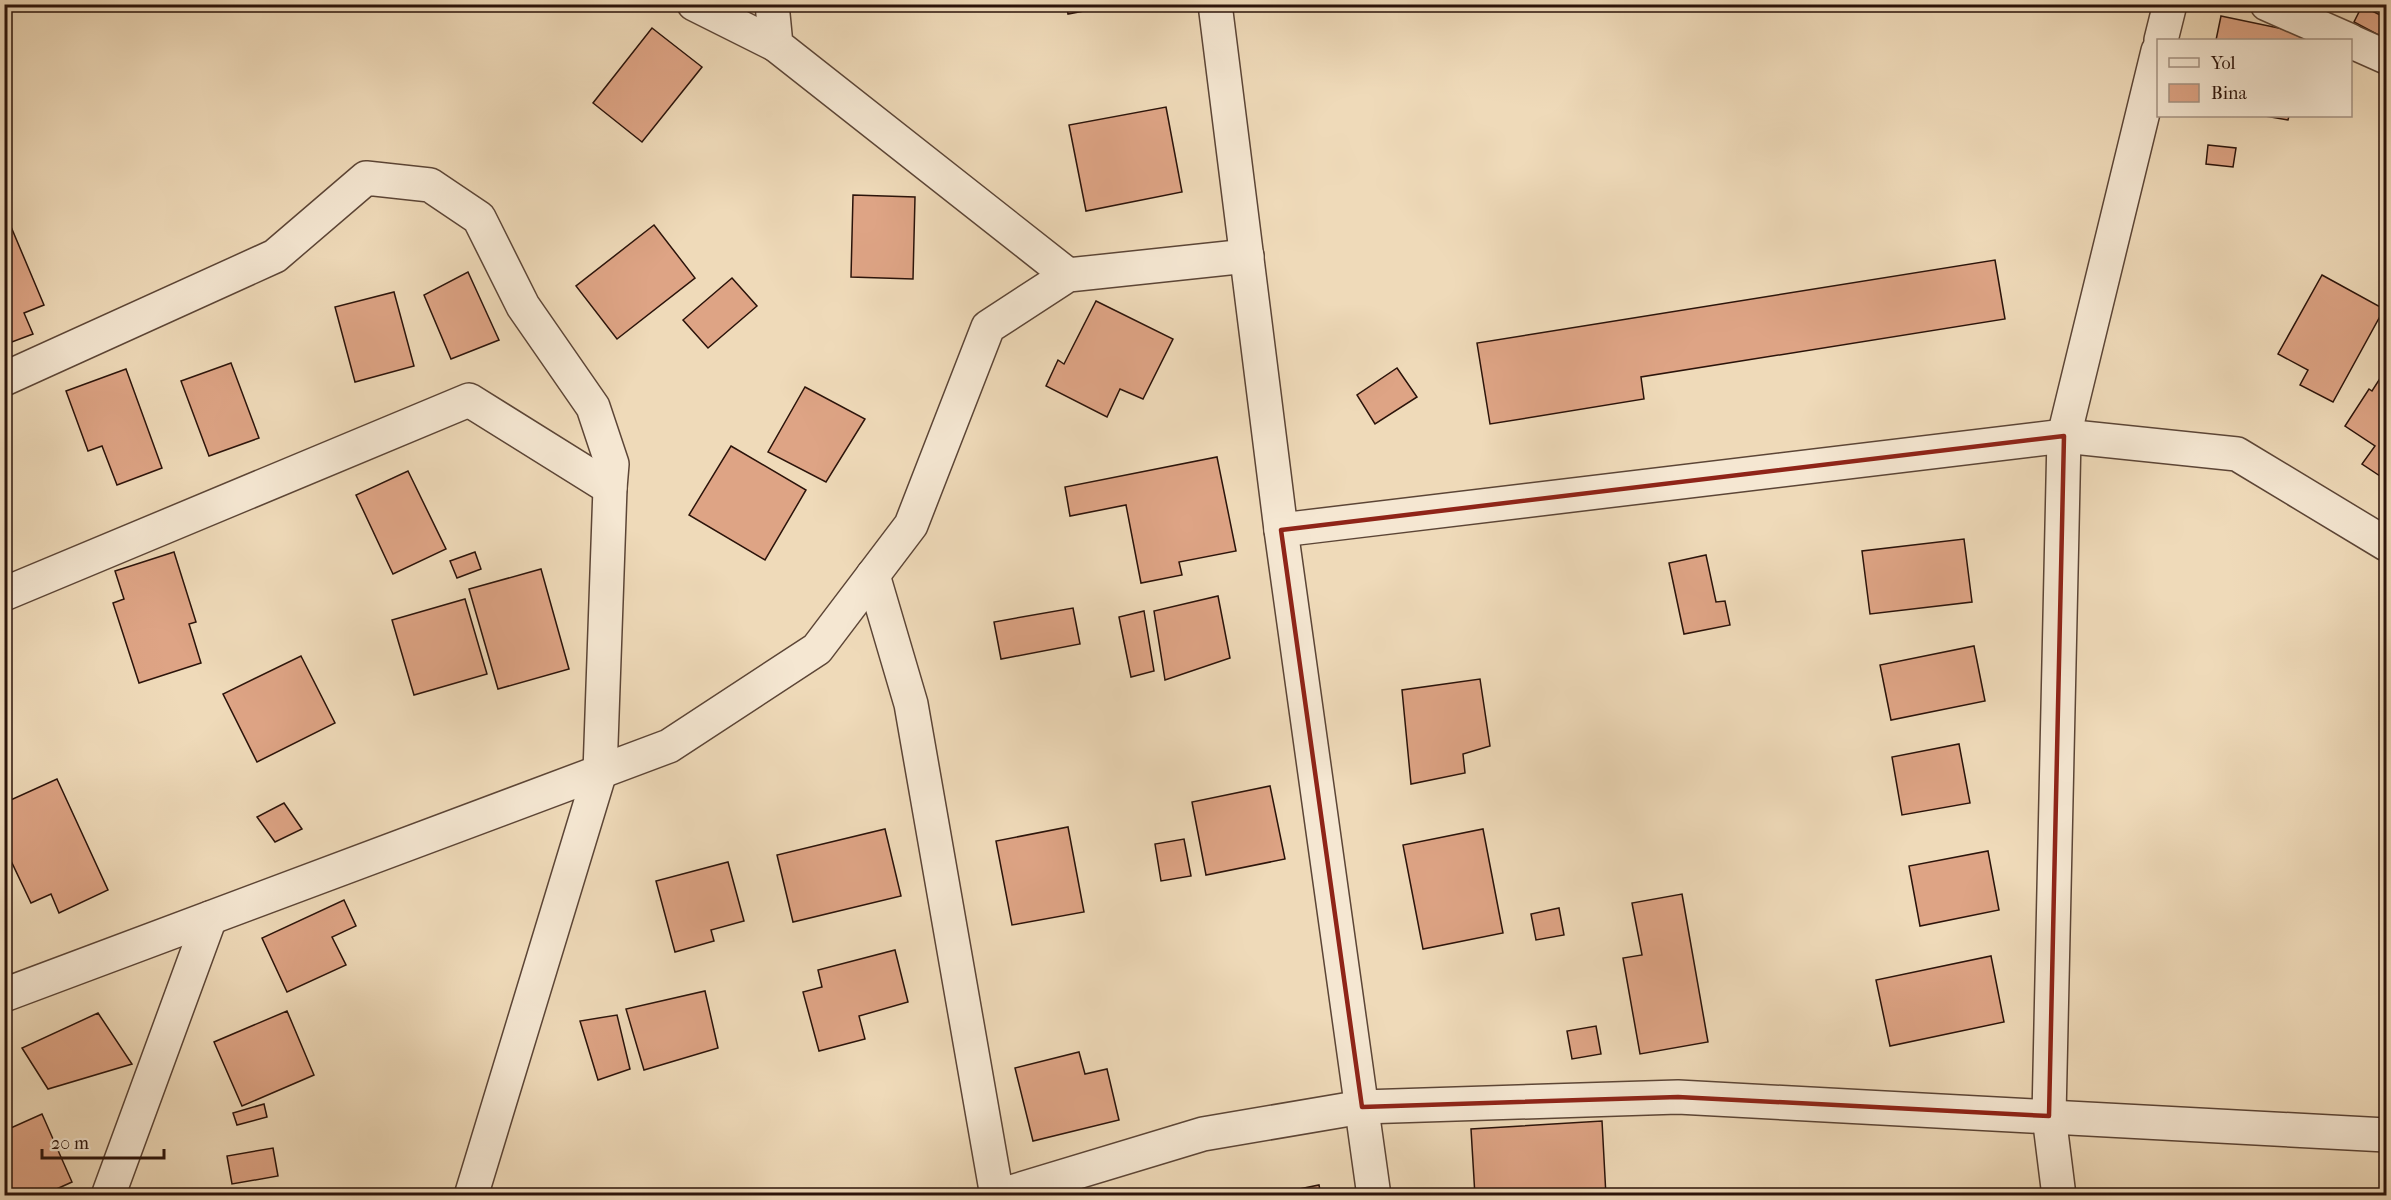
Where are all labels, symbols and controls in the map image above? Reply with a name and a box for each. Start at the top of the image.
legend [2157,39,2352,117]
text: Yol [2210,53,2236,74]
text: Bina [2211,83,2247,104]
scale bar [42,1122,164,1160]
text: 20 m [51,1133,89,1154]

